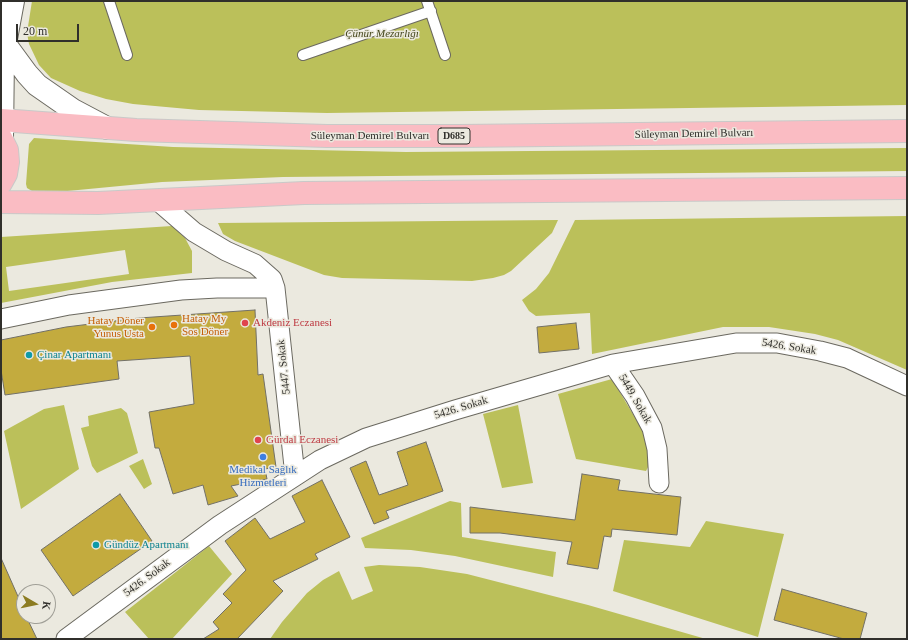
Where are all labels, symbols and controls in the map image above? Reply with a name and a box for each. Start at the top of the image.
scale bar [18,16,81,42]
text: 20 m [23,24,47,38]
park label: Çünür Mezarlığı [345,27,419,41]
street label: Süleyman Demirel Bulvarı [635,126,753,142]
road number: D685 [438,128,470,144]
street label: Süleyman Demirel Bulvarı [311,129,429,143]
place label: Hatay My Sos Döner [182,312,228,338]
place label: Hatay Döner Yunus Usta [87,314,144,340]
place label: Akdeniz Eczanesi [253,316,332,330]
marker: Akdeniz Eczanesi [240,318,250,328]
marker: Hatay My Sos Döner [169,320,179,330]
marker: Hatay Döner Yunus Usta [147,322,157,332]
street label: 5426. Sokak [761,336,817,358]
street label: 5447. Sokak [275,339,293,395]
place label: Çinar Apartmanı [37,348,111,362]
marker: Çinar Apartmanı [24,350,34,360]
street label: 5449. Sokak [616,372,654,426]
street label: 5426. Sokak [433,394,489,422]
place label: Gürdal Eczanesi [266,433,338,447]
marker: Gürdal Eczanesi [253,435,263,445]
marker: Medikal Sağlık Hizmetleri [258,452,268,462]
place label: Medikal Sağlık Hizmetleri [229,463,297,489]
place label: Gündüz Apartmanı [104,538,189,552]
marker: Gündüz Apartmanı [91,540,101,550]
street label: 5426. Sokak [121,556,173,600]
north arrow [16,584,56,624]
text: K [40,601,53,611]

